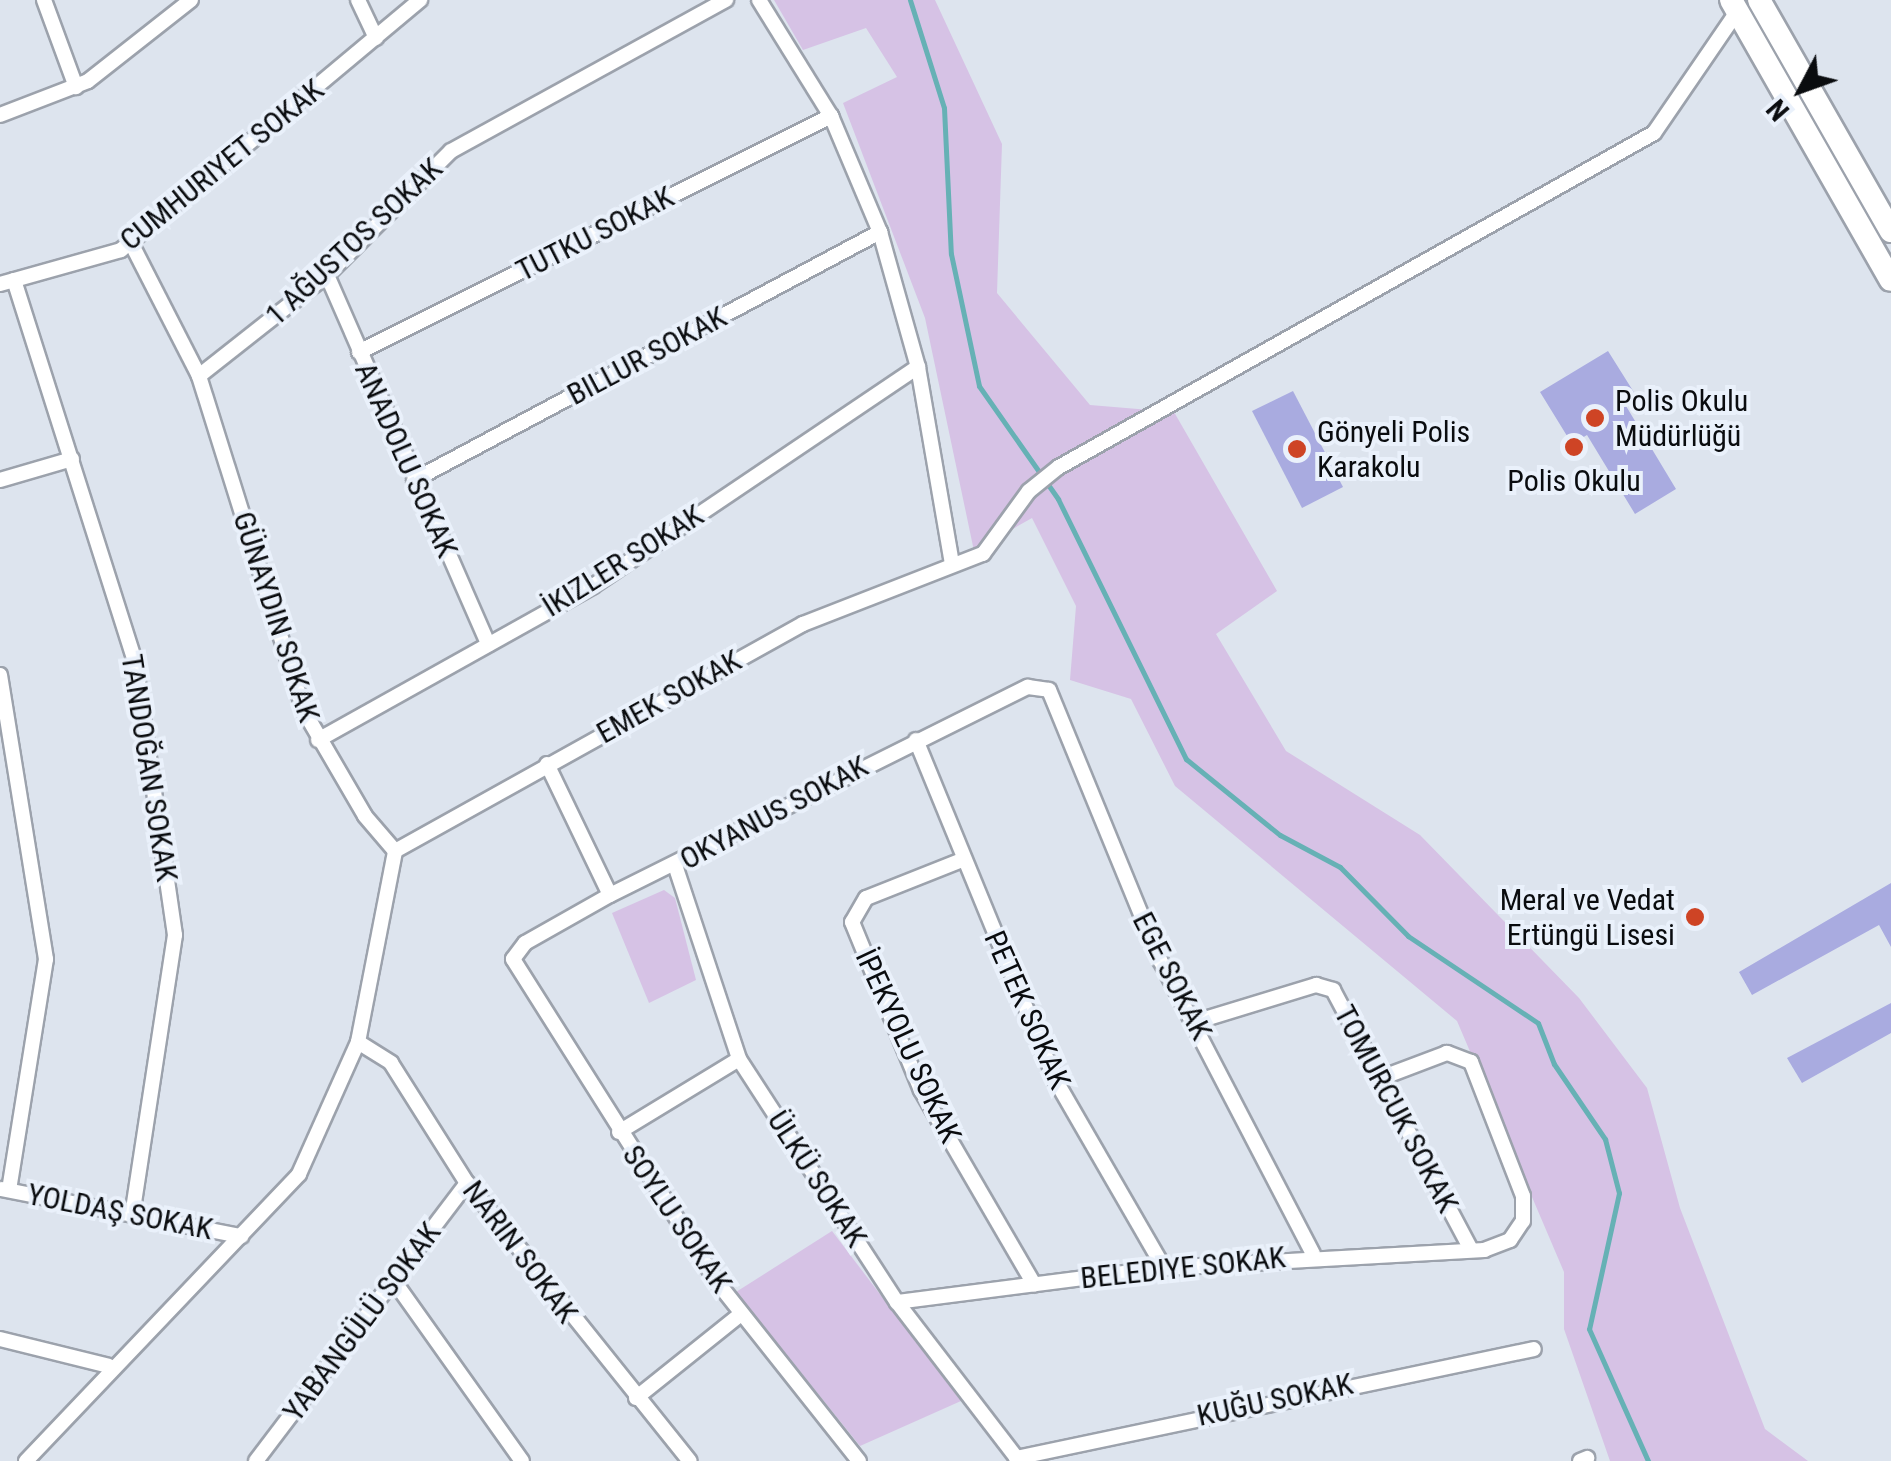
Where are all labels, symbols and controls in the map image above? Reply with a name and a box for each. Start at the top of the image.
north arrow [1751,40,1851,140]
street label: CUMHURIYET SOKAK [113,72,331,258]
text: N [1760,93,1796,127]
street label: 1 AĞUSTOS SOKAK [258,151,450,333]
street label: TUTKU SOKAK [510,179,680,289]
street label: BILLUR SOKAK [561,299,733,413]
street label: ANADOLU SOKAK [347,357,465,563]
place label: Polis Okulu Müdürlüğü [1615,383,1748,454]
marker: Polis Okulu Müdürlüğü [1584,407,1606,429]
place label: Gönyeli Polis Karakolu [1317,414,1470,484]
marker: Polis Okulu [1563,436,1585,458]
marker: Gönyeli Polis Karakolu [1286,438,1308,460]
place label: Polis Okulu [1507,463,1641,499]
street label: İKIZLER SOKAK [536,497,710,625]
street label: GÜNAYDIN SOKAK [225,507,327,727]
street label: EMEK SOKAK [591,643,747,751]
street label: TANDOĞAN SOKAK [113,652,185,884]
street label: OKYANUS SOKAK [674,748,874,878]
place label: Meral ve Vedat Ertüngü Lisesi [1500,882,1675,952]
street label: EGE SOKAK [1125,906,1219,1046]
marker: Meral ve Vedat Ertüngü Lisesi [1684,906,1706,928]
street label: PETEK SOKAK [976,925,1078,1095]
street label: İPEKYOLU SOKAK [847,943,969,1149]
street label: TOMURCUK SOKAK [1326,999,1466,1219]
street label: ÜLKÜ SOKAK [760,1104,874,1254]
street label: SOYLU SOKAK [615,1139,739,1299]
street label: NARIN SOKAK [455,1174,585,1330]
street label: YOLDAŞ SOKAK [24,1176,216,1248]
street label: YABANGÜLÜ SOKAK [276,1216,448,1428]
street label: BELEDIYE SOKAK [1079,1239,1287,1297]
street label: KUĞU SOKAK [1194,1366,1356,1434]

